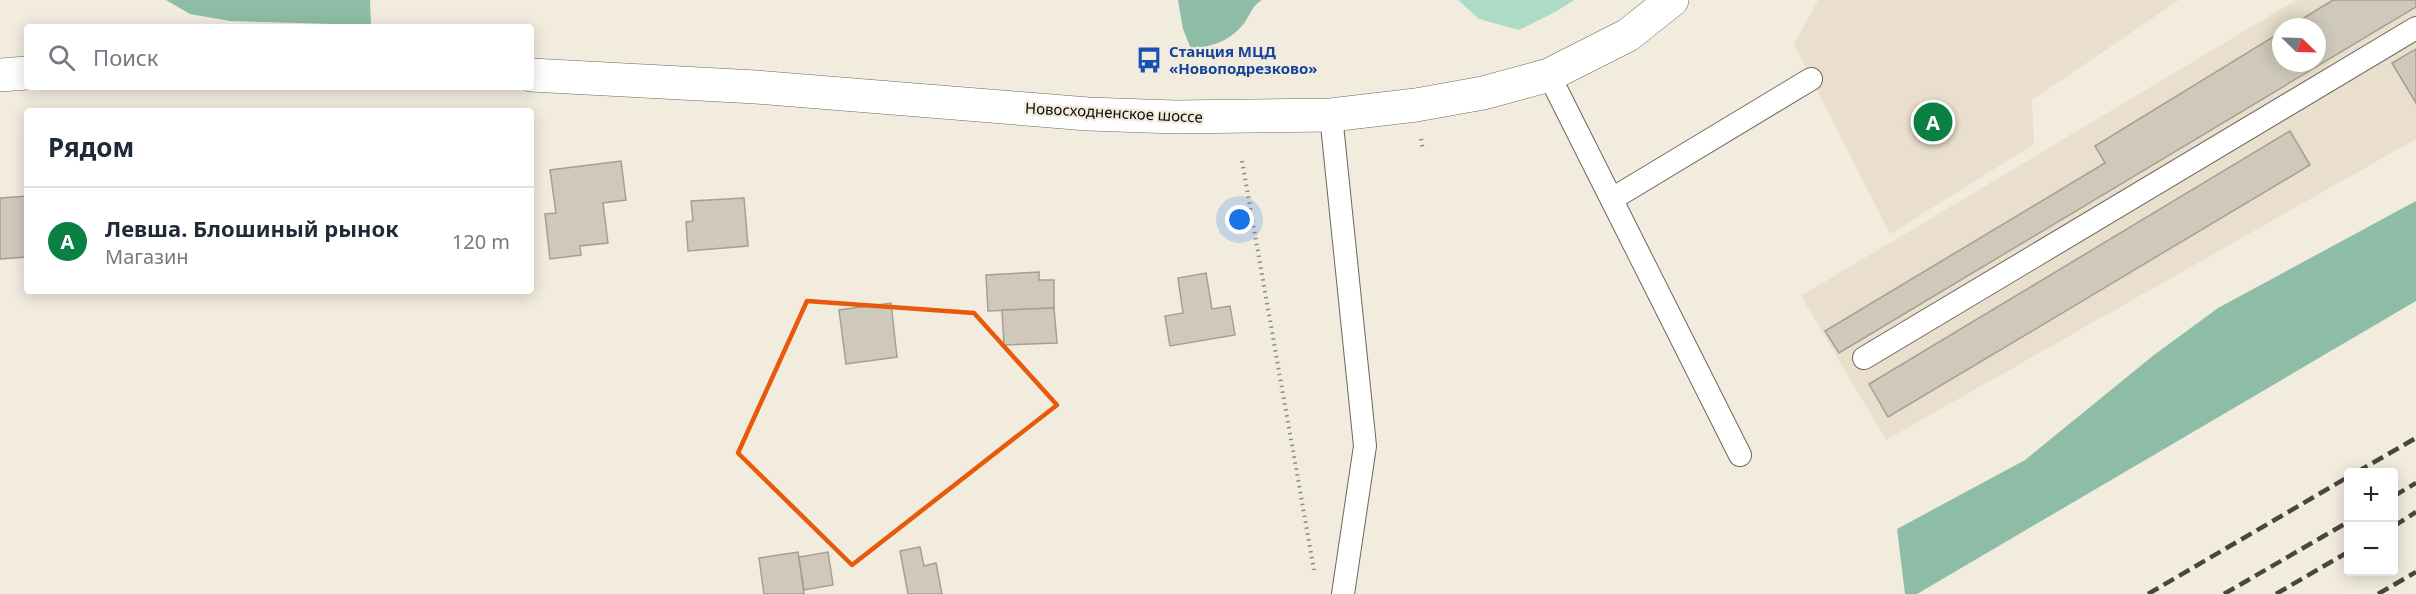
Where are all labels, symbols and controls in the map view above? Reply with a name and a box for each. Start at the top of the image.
north arrow [2272,18,2326,72]
search box [24,24,534,90]
icon: search [45,41,78,74]
place label: Станция МЦД «Новоподрезково» [1169,41,1318,78]
text: Поиск [93,42,158,72]
bus stop icon: Станция МЦД «Новоподрезково» [1134,45,1164,75]
street label: Новосходненское шоссе [1025,97,1203,127]
pin: A [1914,100,1952,144]
text: Рядом [48,129,134,165]
your location [1225,205,1254,234]
text: Левша. Блошиный рынок [105,213,399,243]
text: A [61,228,74,255]
text: 120 m [452,228,510,255]
text: Магазин [105,243,189,270]
map controls [2344,468,2398,576]
button: + [2344,468,2398,522]
button: − [2344,522,2398,576]

